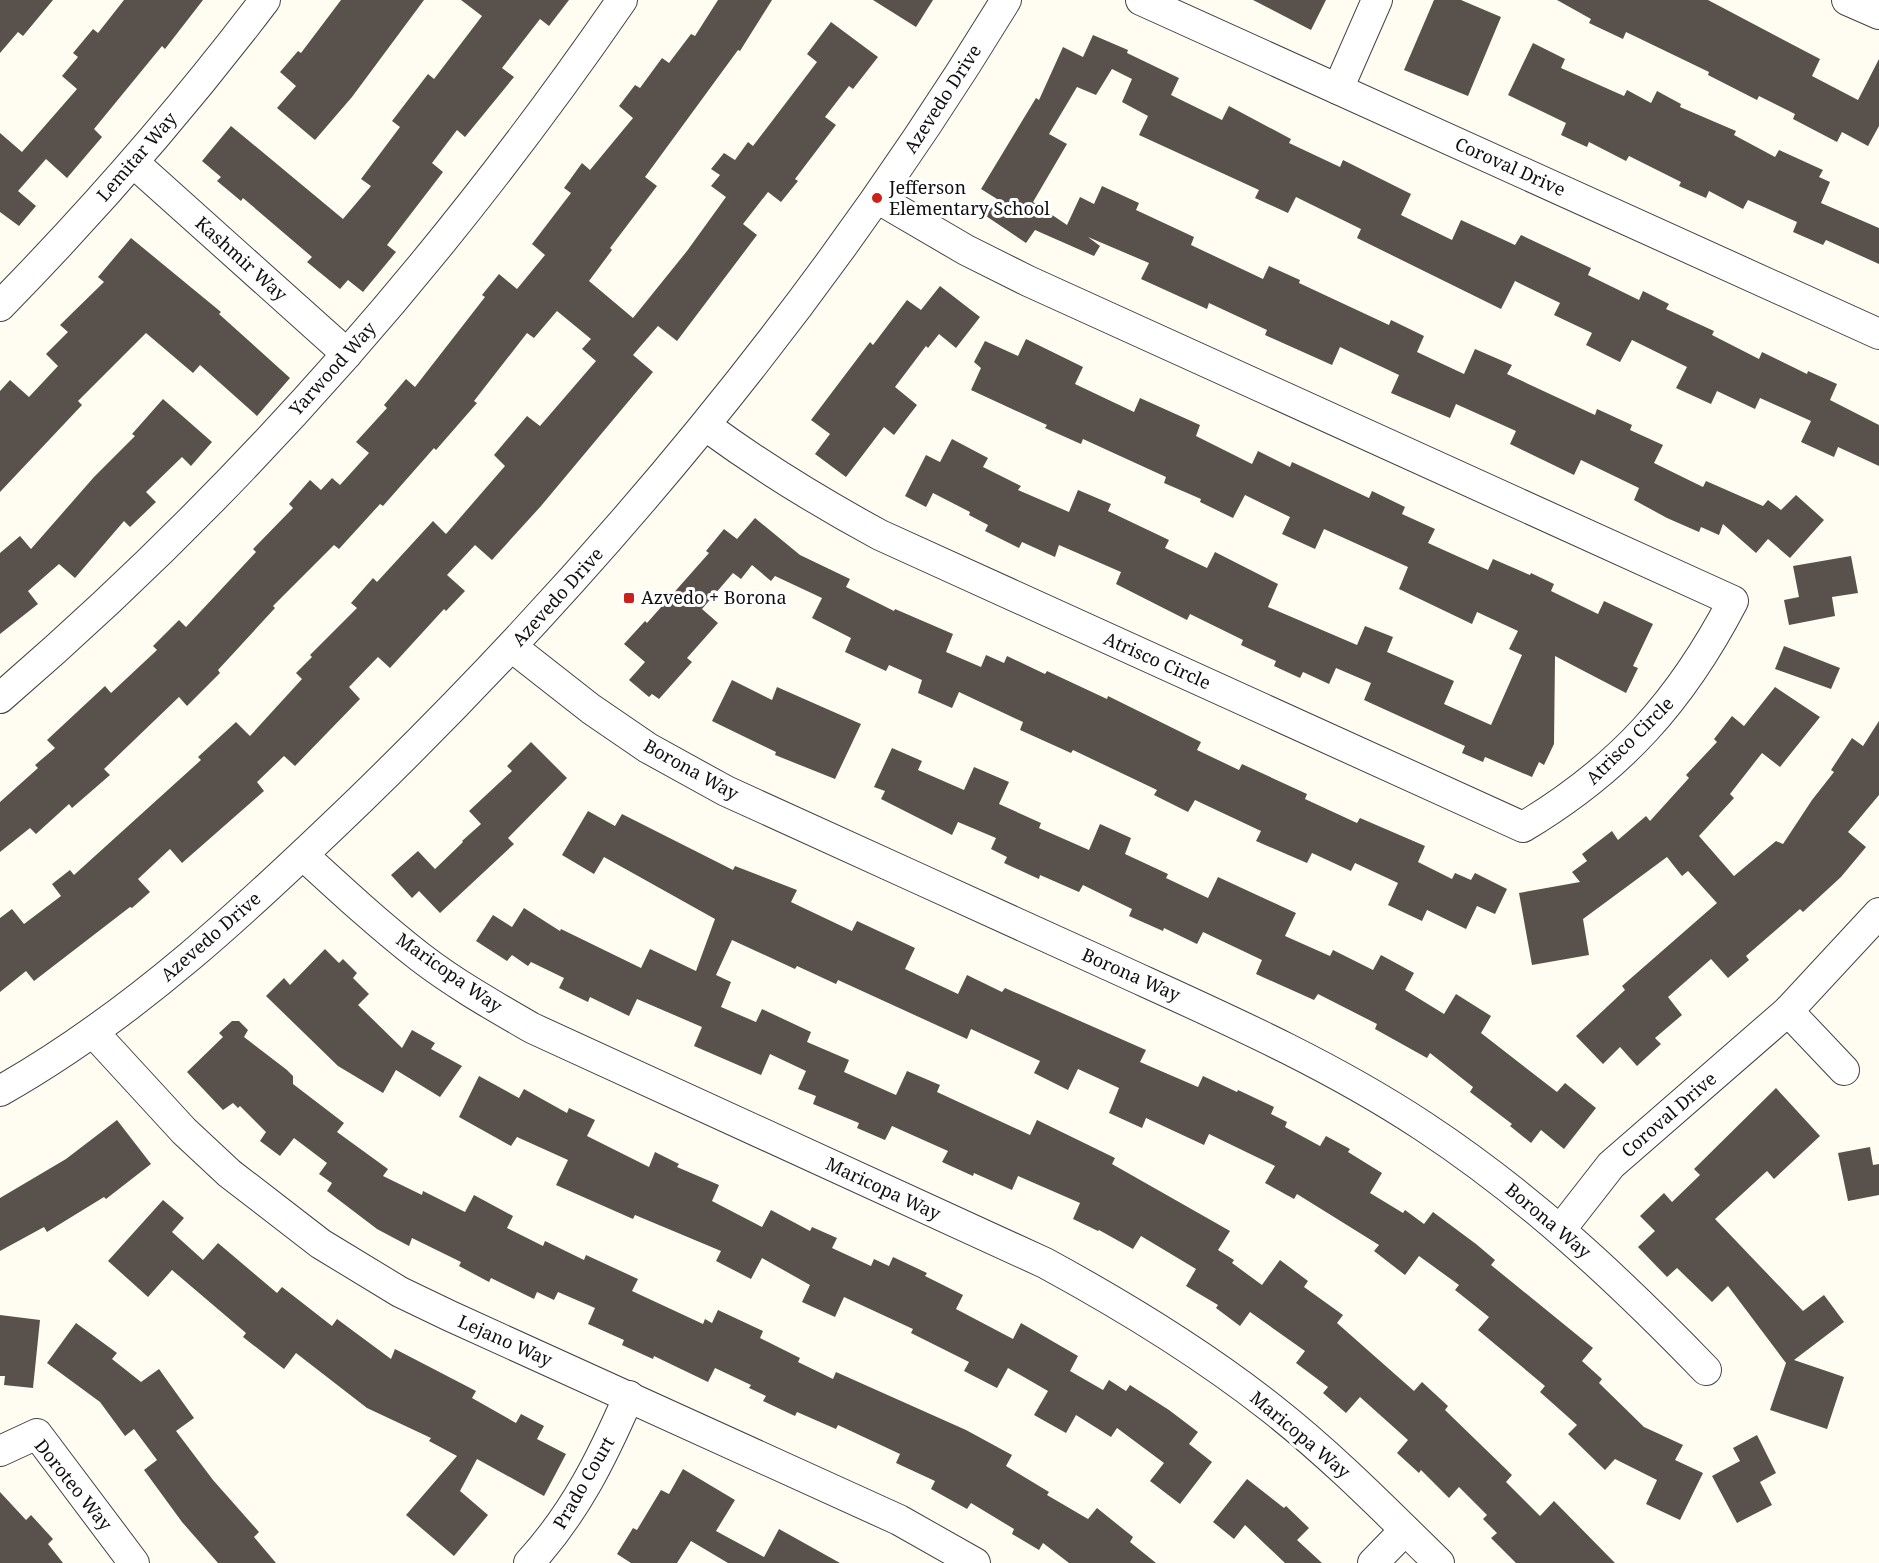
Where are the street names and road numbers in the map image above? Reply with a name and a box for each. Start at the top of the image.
street label: Azevedo Drive [898,39,986,157]
street label: Lemitar Way [91,106,182,206]
street label: Coroval Drive [1451,131,1569,201]
street label: Kashmir Way [191,211,293,306]
street label: Yarwood Way [283,316,381,421]
street label: Azevedo Drive [506,542,608,651]
street label: Atrisco Circle [1100,626,1215,694]
street label: Atrisco Circle [1580,691,1678,789]
street label: Borona Way [640,733,744,805]
street label: Azevedo Drive [155,886,265,986]
street label: Maricopa Way [392,927,508,1018]
street label: Borona Way [1079,942,1185,1007]
street label: Coroval Drive [1616,1066,1721,1162]
street label: Maricopa Way [822,1151,945,1225]
street label: Borona Way [1501,1177,1597,1264]
street label: Lejano Way [455,1309,557,1372]
street label: Maricopa Way [1245,1385,1356,1484]
street label: Prado Court [547,1432,619,1533]
street label: Doroteo Way [30,1434,119,1536]

